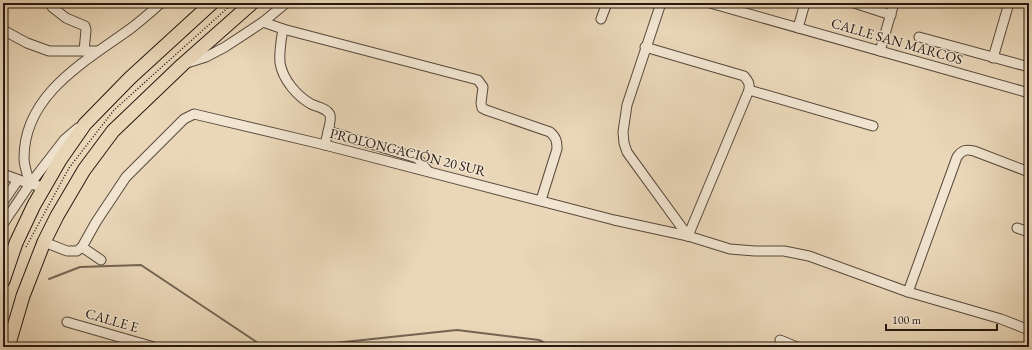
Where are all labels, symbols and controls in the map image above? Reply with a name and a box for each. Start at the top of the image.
street label: CALLE SAN MARCOS [829,14,965,68]
street label: PROLONGACIÓN 20 SUR [328,124,489,180]
street label: CALLE E [83,304,141,336]
scale bar [886,306,997,332]
text: 100 m [892,312,922,328]

